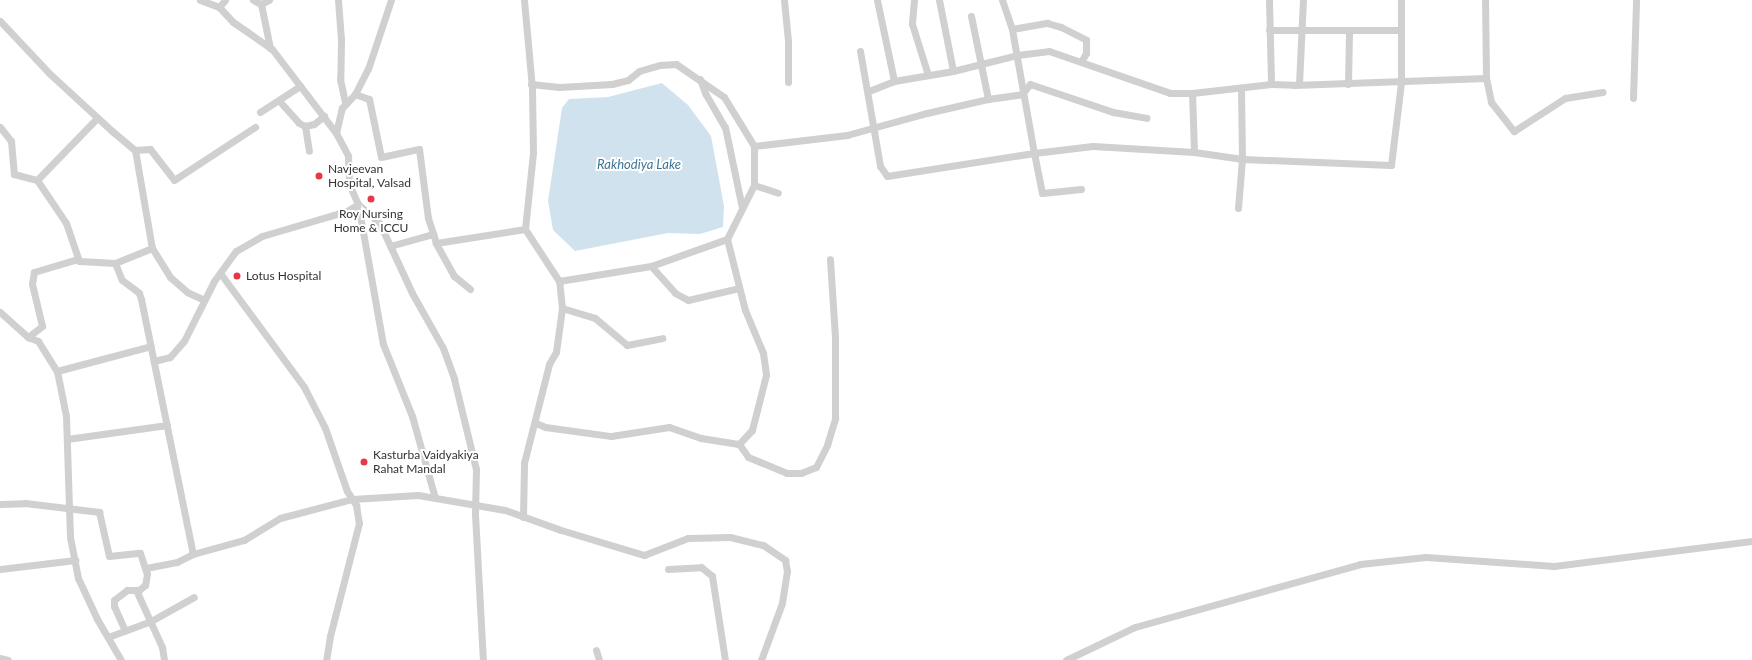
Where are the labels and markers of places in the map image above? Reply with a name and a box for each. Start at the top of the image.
place label: Navjeevan Hospital, Valsad [328,162,411,190]
marker: Navjeevan Hospital, Valsad [313,170,325,182]
marker: Roy Nursing Home & ICCU [365,193,377,205]
place label: Roy Nursing Home & ICCU [334,207,408,235]
place label: Lotus Hospital [246,269,321,283]
marker: Lotus Hospital [231,270,243,282]
place label: Kasturba Vaidyakiya Rahat Mandal [373,448,479,476]
marker: Kasturba Vaidyakiya Rahat Mandal [358,456,370,468]

